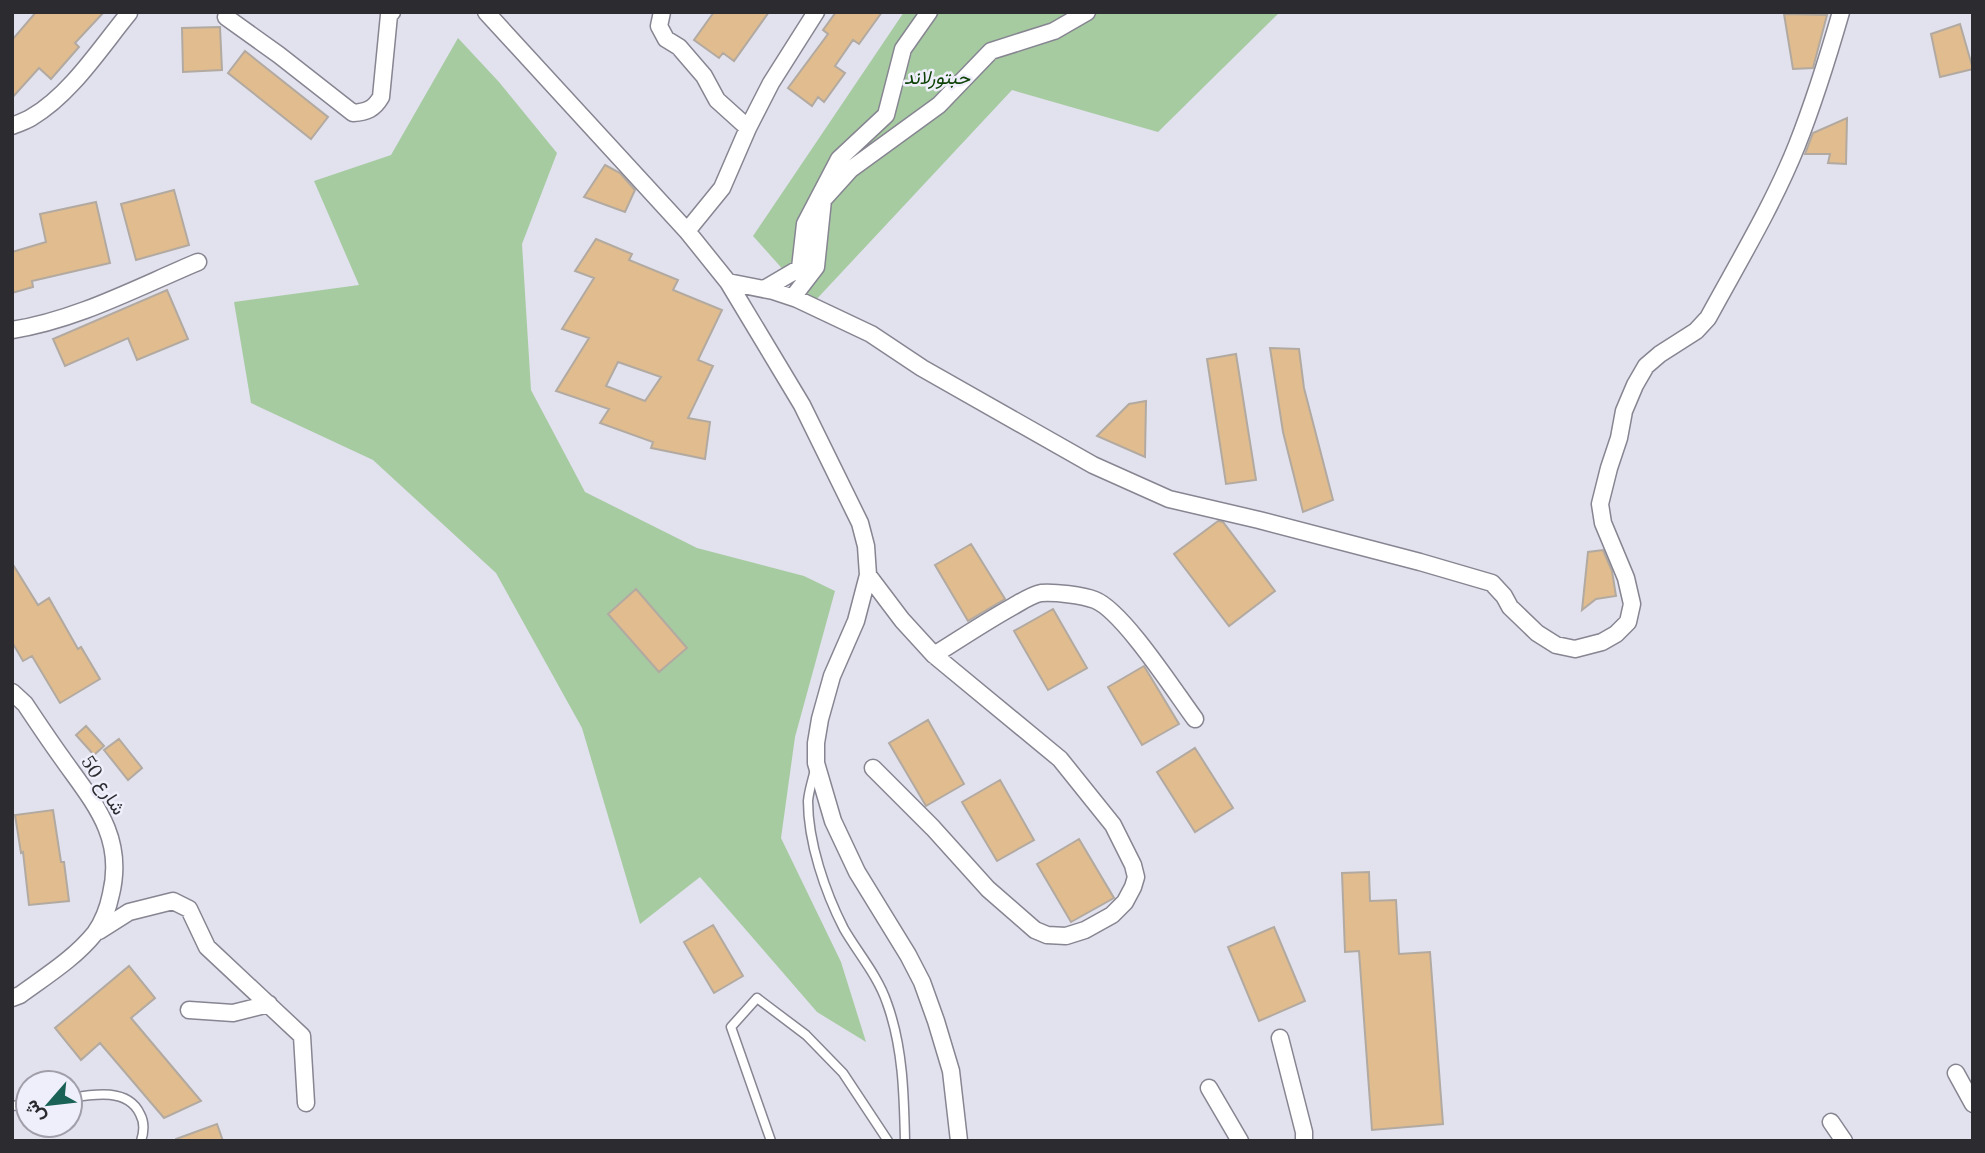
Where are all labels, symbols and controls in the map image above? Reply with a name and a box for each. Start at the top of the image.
park label: حبتورلاند [904,65,971,89]
street label: شارع 50 [76,751,132,820]
north arrow [14,1069,84,1139]
text: ش [18,1096,50,1128]

